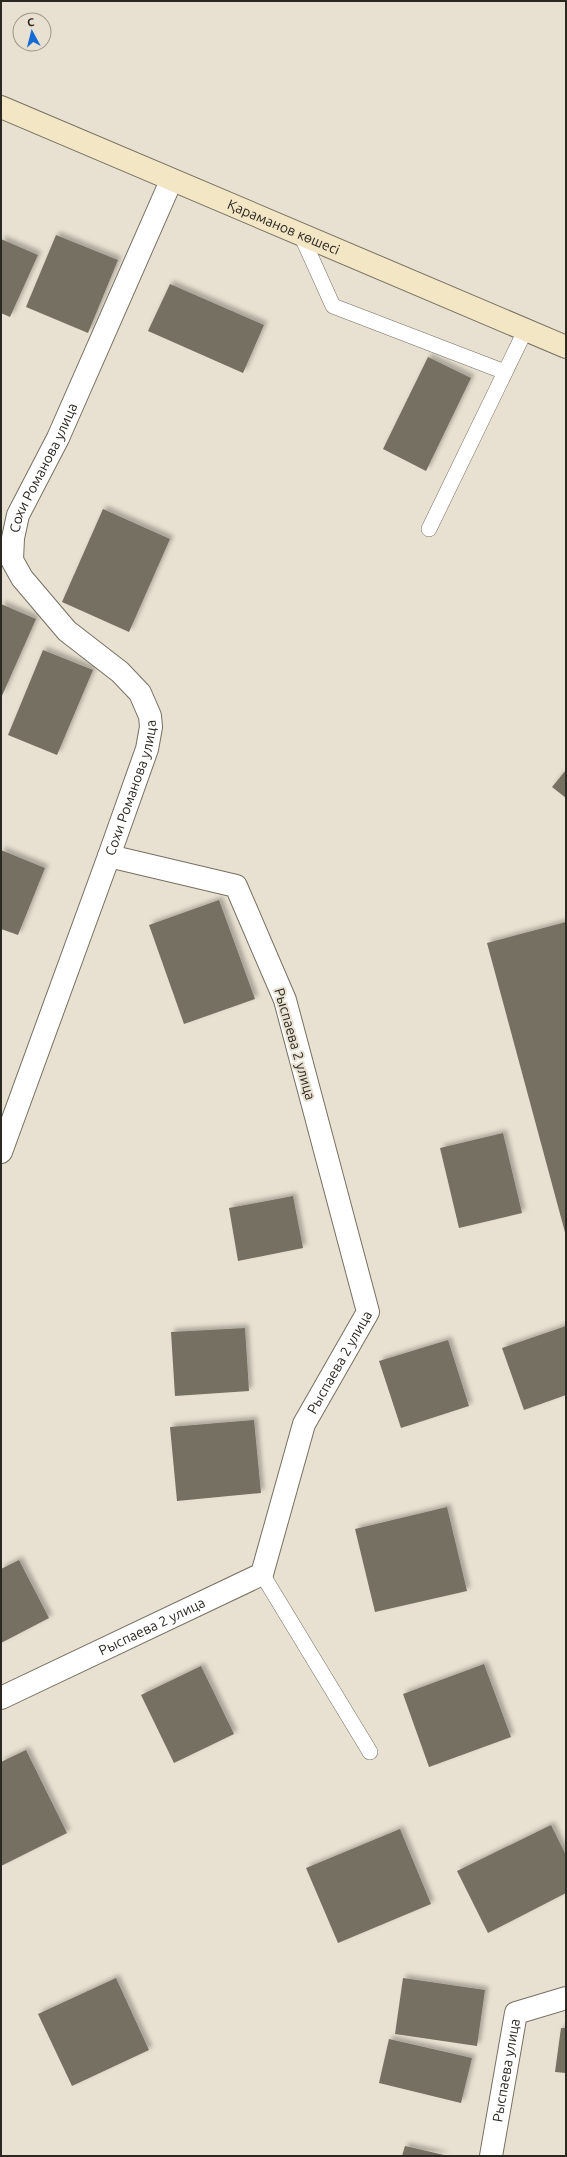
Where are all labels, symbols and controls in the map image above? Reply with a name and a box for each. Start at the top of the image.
north arrow [12,12,52,52]
text: С [27,16,35,28]
street label: Қараманов көшесі [225,196,342,258]
street label: Сохи Романова улица [6,401,80,534]
street label: Сохи Романова улица [102,719,159,858]
street label: Рыспаева 2 улица [271,986,319,1102]
street label: Рыспаева 2 улица [304,1308,375,1416]
street label: Рыспаева 2 улица [96,1594,208,1658]
street label: Рыспаева улица [489,2017,523,2123]

